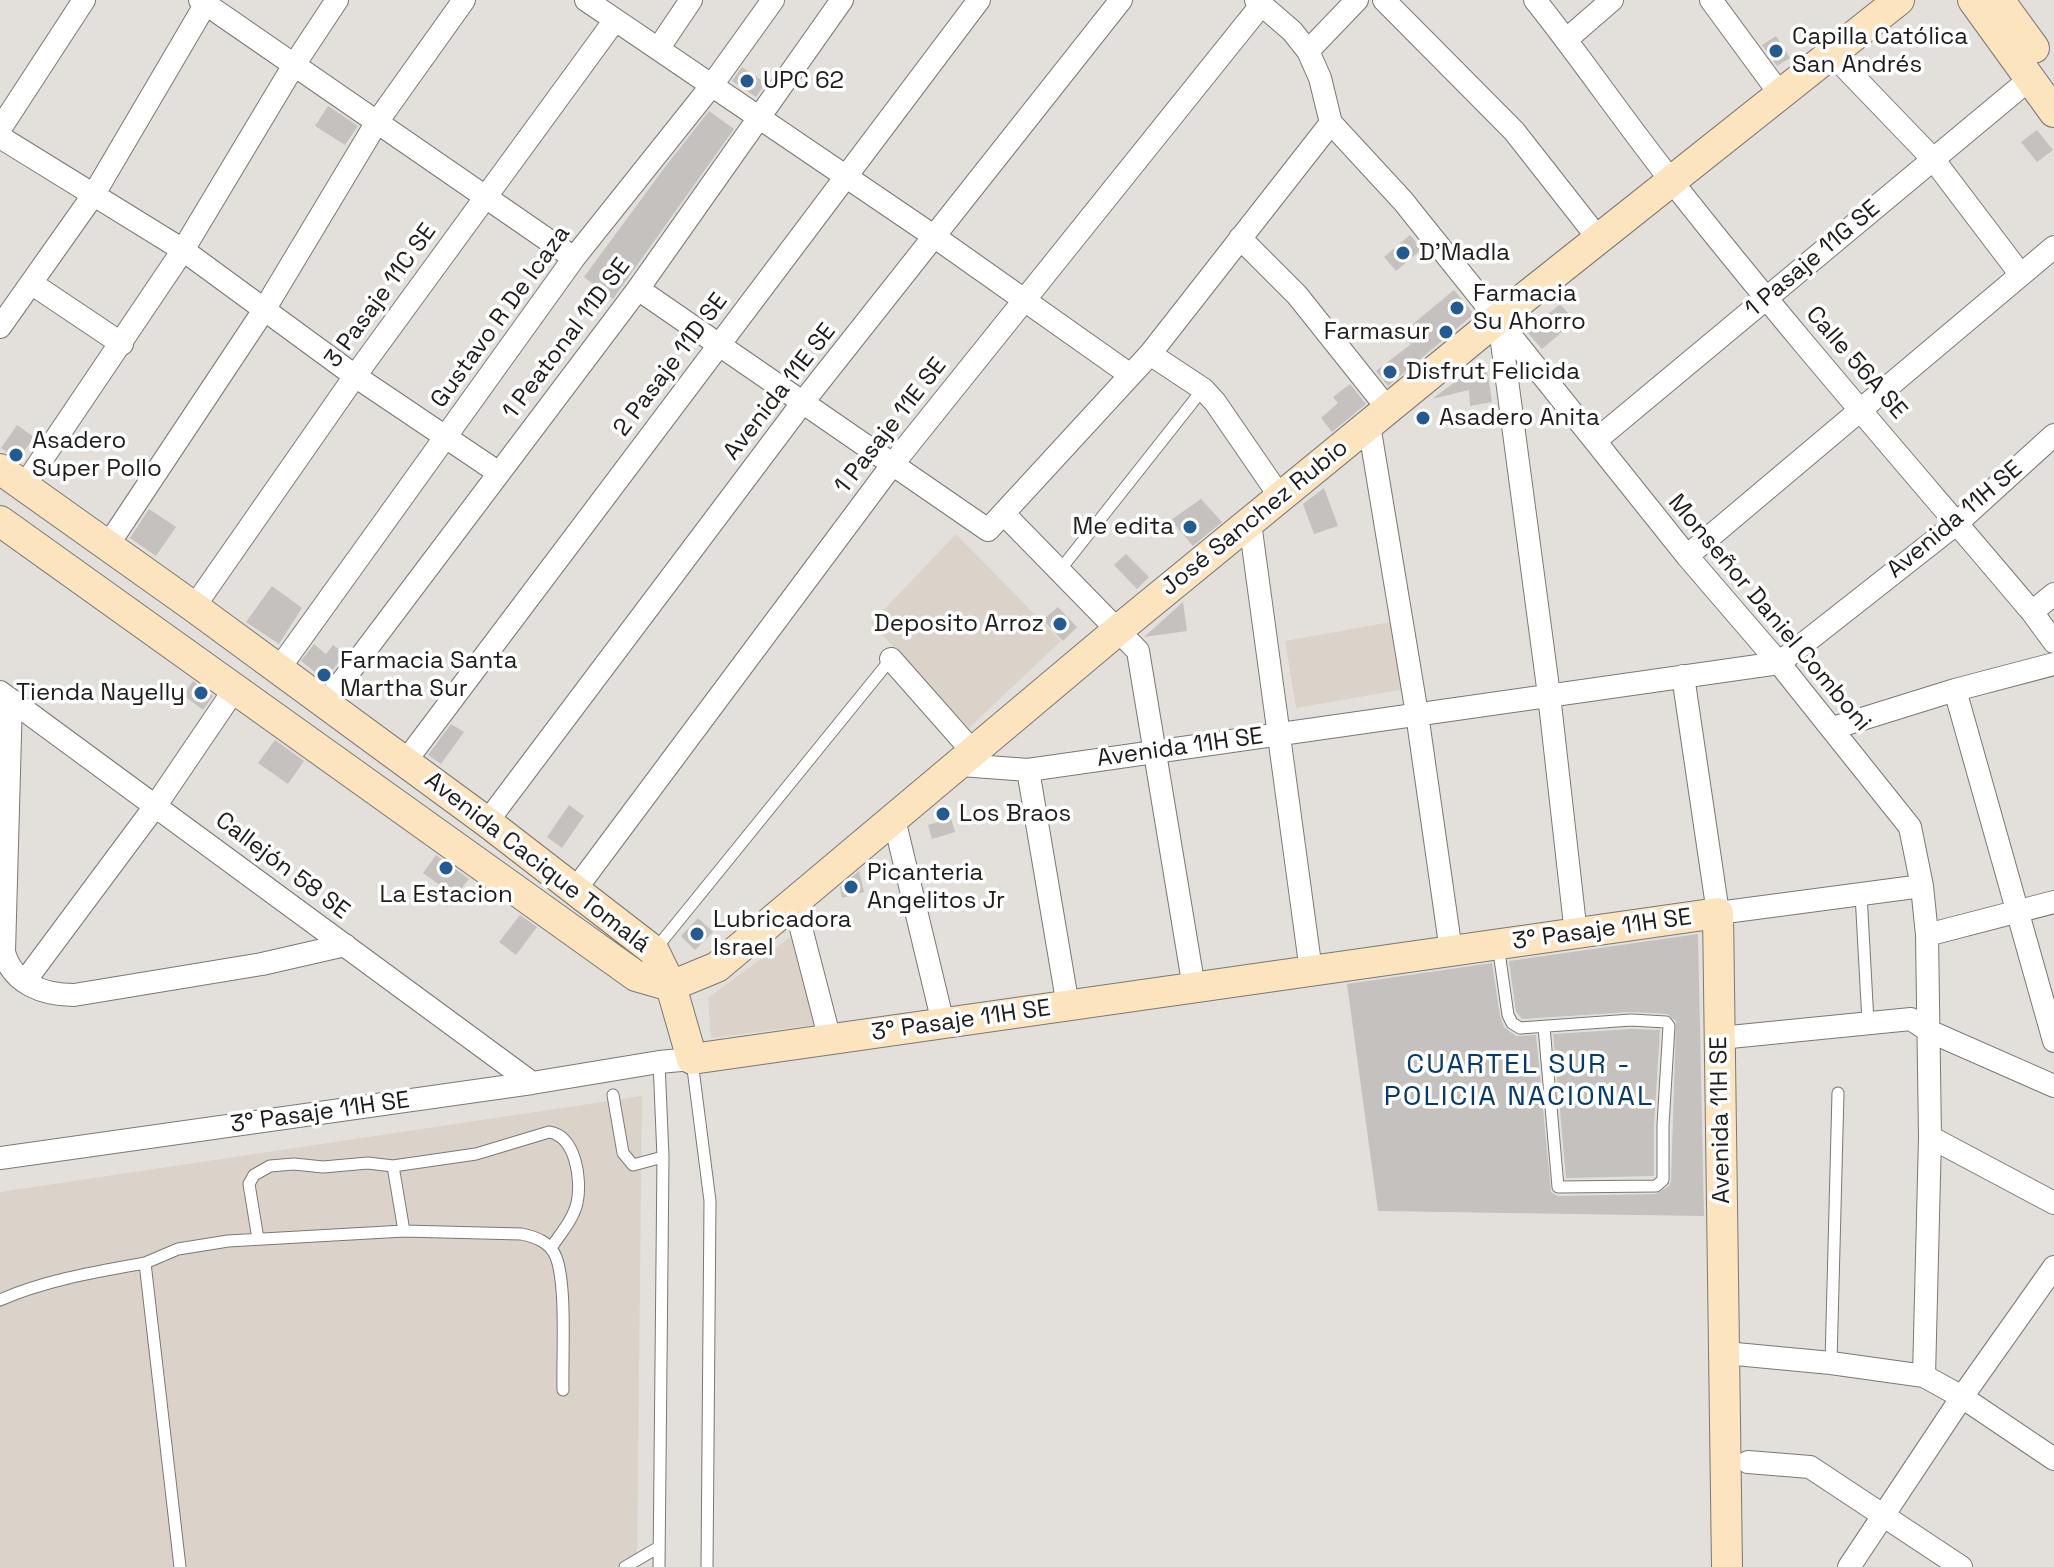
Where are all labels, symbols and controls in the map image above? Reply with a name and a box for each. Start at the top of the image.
place label: Capilla Católica San Andrés [1792,23,1968,79]
marker: Capilla Católica San Andrés [1767,42,1785,60]
place label: UPC 62 [763,67,844,95]
marker: UPC 62 [738,72,756,90]
street label: 1 Pasaje 11G SE [1740,194,1886,324]
street label: 3 Pasaje 11C SE [319,218,443,374]
street label: Gustavo R De Icaza [425,220,577,414]
place label: D'Madla [1419,239,1510,267]
marker: D'Madla [1394,244,1412,262]
street label: 1 Peatonal 11D SE [497,253,637,425]
place label: Farmacia Su Ahorro [1473,280,1586,336]
street label: 2 Pasaje 11D SE [608,288,734,442]
marker: Farmacia Su Ahorro [1448,299,1466,317]
street label: Calle 56A SE [1799,301,1913,425]
street label: Avenida 11E SE [718,318,842,466]
place label: Farmasur [1324,318,1430,346]
marker: Farmasur [1437,323,1455,341]
street label: 1 Pasaje 11E SE [829,352,953,500]
place label: Disfrut Felicida [1406,358,1580,386]
marker: Disfrut Felicida [1381,363,1399,381]
place label: Asadero Anita [1439,404,1600,432]
marker: Asadero Anita [1414,409,1432,427]
place label: Asadero Super Pollo [32,427,162,483]
street label: José Sanchez Rubio [1156,434,1354,602]
marker: Asadero Super Pollo [7,446,25,464]
street label: Avenida 11H SE [1882,455,2028,585]
street label: Monseñor Daniel Comboni [1661,489,1877,737]
place label: Me edita [1073,513,1174,541]
marker: Me edita [1181,518,1199,536]
place label: Deposito Arroz [874,610,1044,638]
marker: Deposito Arroz [1051,615,1069,633]
place label: Farmacia Santa Martha Sur [340,647,518,703]
marker: Farmacia Santa Martha Sur [315,666,333,684]
place label: Tienda Nayelly [16,679,185,707]
marker: Tienda Nayelly [192,684,210,702]
street label: Avenida 11H SE [1095,722,1265,774]
street label: Avenida Cacique Tomalá [419,766,655,960]
place label: Los Braos [959,800,1071,828]
marker: Los Braos [934,805,952,823]
street label: Callejón 58 SE [209,806,355,926]
marker: La Estacion [437,859,455,877]
place label: Picanteria Angelitos Jr [867,859,1005,915]
marker: Picanteria Angelitos Jr [842,878,860,896]
place label: La Estacion [379,881,513,909]
street label: 3° Pasaje 11H SE [1511,903,1693,957]
place label: Lubricadora Israel [713,906,852,962]
marker: Lubricadora Israel [688,925,706,943]
street label: 3° Pasaje 11H SE [870,994,1052,1048]
street label: Avenida 11H SE [1705,1036,1737,1204]
district label: CUARTEL SUR - POLICIA NACIONAL [1384,1048,1654,1114]
street label: 3° Pasaje 11H SE [229,1086,411,1140]

